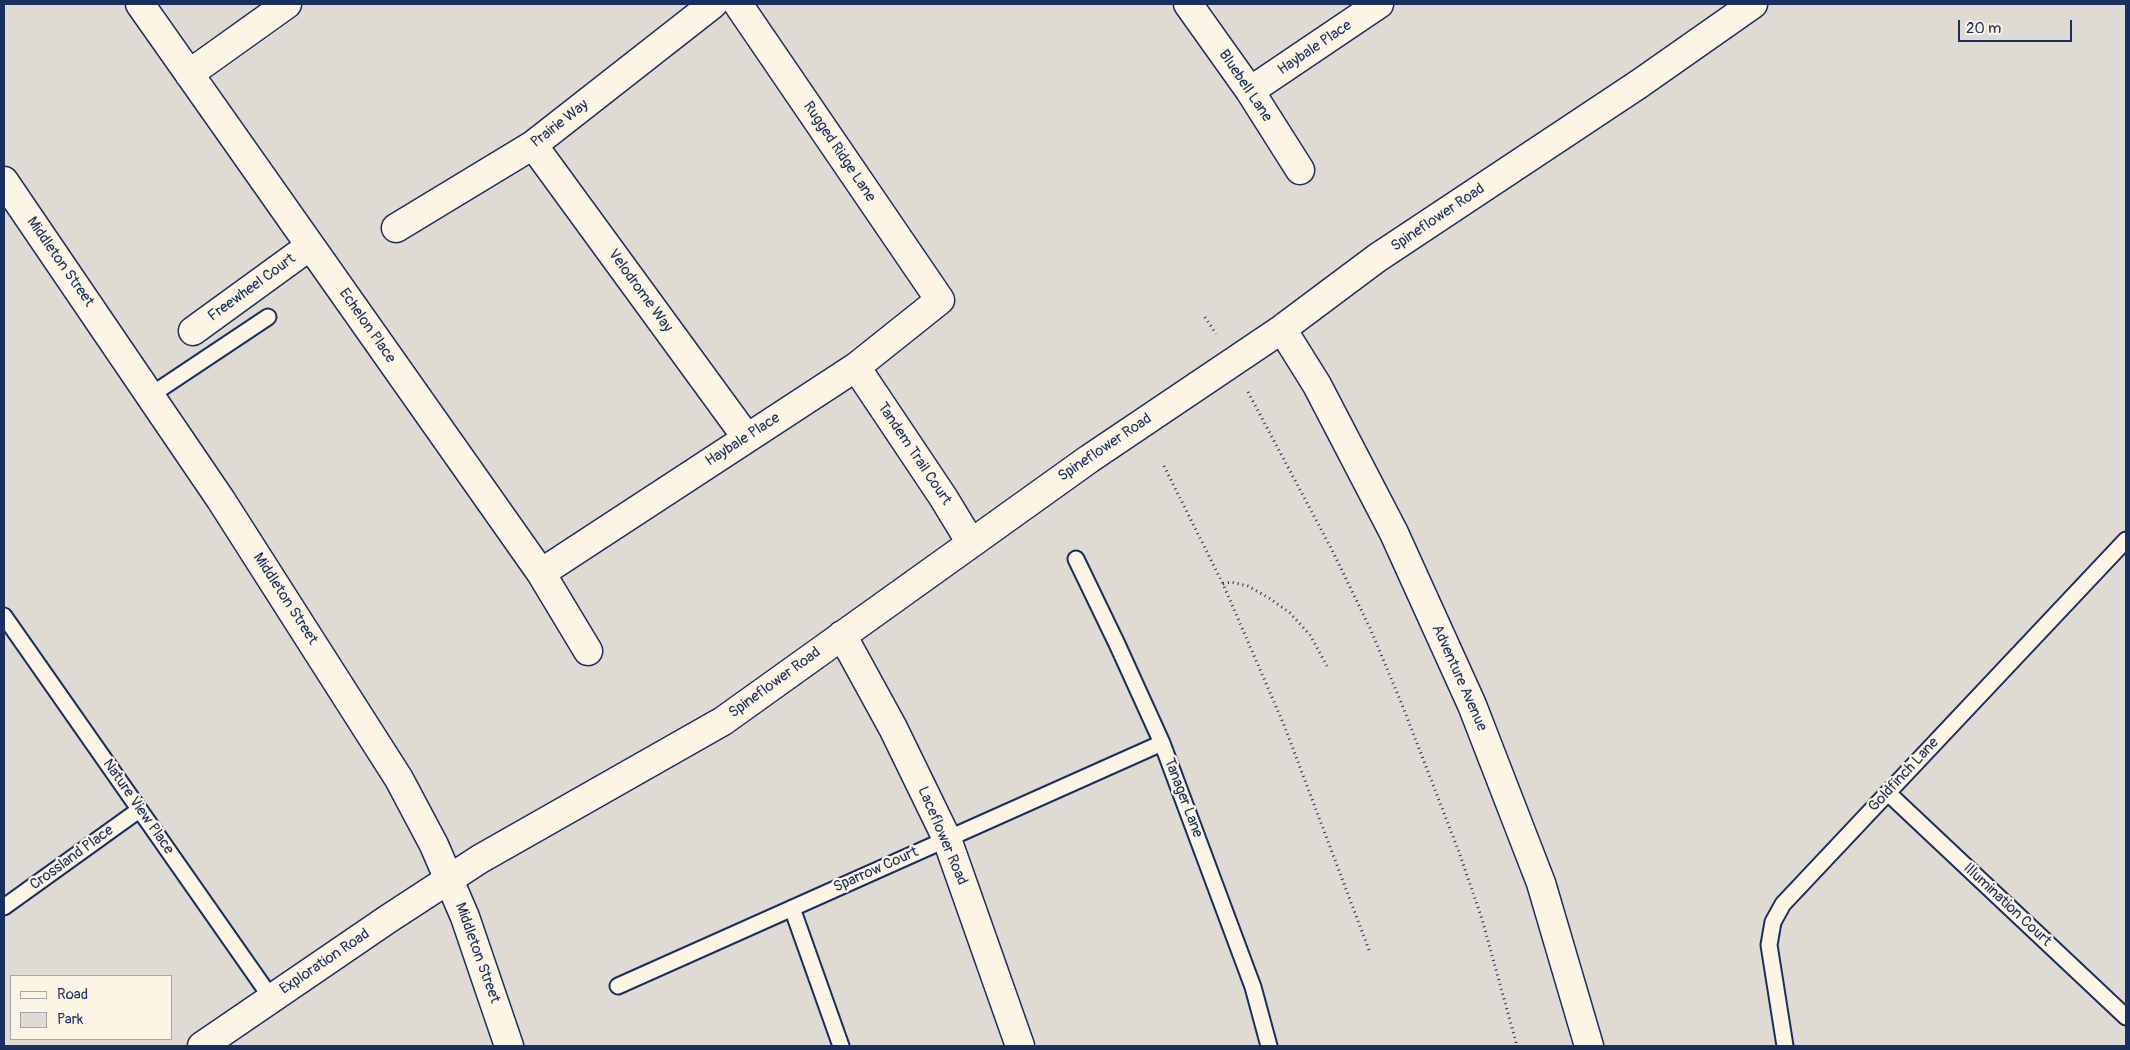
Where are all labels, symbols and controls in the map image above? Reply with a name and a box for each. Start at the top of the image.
scale bar [1960,10,2074,42]
street label: Haybale Place [1275,17,1355,79]
text: 20 m [1966,19,2001,38]
street label: Bluebell Lane [1214,47,1276,125]
street label: Prairie Way [528,96,592,152]
street label: Rugged Ridge Lane [799,98,879,206]
street label: Spineflower Road [1388,180,1488,256]
street label: Middleton Street [22,214,98,310]
street label: Velodrome Way [604,246,676,336]
street label: Freewheel Court [205,250,299,326]
street label: Echelon Place [335,285,399,367]
street label: Tandem Trail Court [873,399,955,509]
street label: Haybale Place [702,409,784,471]
street label: Spineflower Road [1055,410,1155,486]
street label: Middleton Street [249,550,321,648]
street label: Adventure Avenue [1427,622,1491,734]
street label: Spineflower Road [726,644,824,722]
street label: Goldfinch Lane [1865,734,1943,816]
street label: Nature View Place [98,756,178,858]
street label: Tanager Lane [1160,756,1206,840]
street label: Laceflower Road [913,784,971,888]
street label: Crossland Place [27,822,117,894]
street label: Sparrow Court [831,843,921,897]
street label: Illumination Court [1959,860,2055,950]
street label: Middleton Street [450,900,504,1006]
street label: Exploration Road [277,925,373,999]
legend [10,975,172,1040]
text: Road [57,985,88,1004]
text: Park [57,1010,83,1029]

